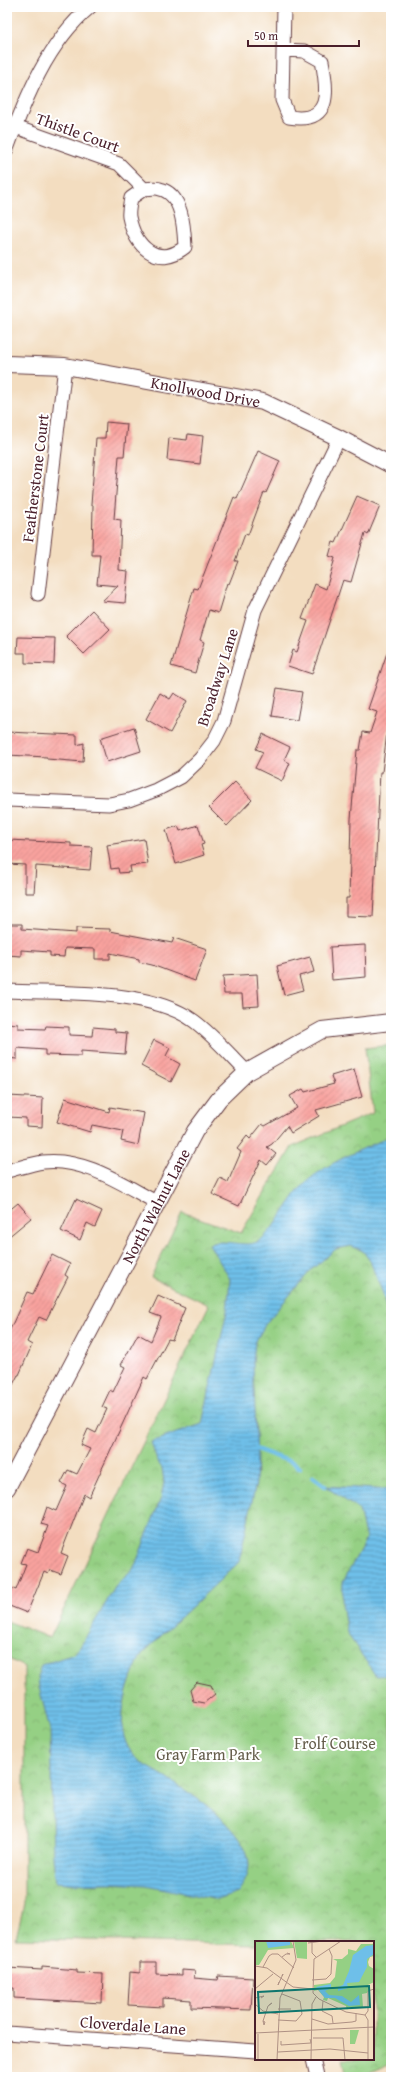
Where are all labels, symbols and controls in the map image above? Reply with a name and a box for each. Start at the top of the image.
scale bar [248,22,359,48]
text: 50 m [254,27,278,44]
street label: Thistle Court [33,106,124,158]
street label: Knollwood Drive [149,370,262,413]
street label: Featherstone Court [15,412,55,543]
street label: Broadway Lane [190,625,244,729]
street label: North Walnut Lane [115,1144,196,1268]
park label: Frolf Course [294,1731,376,1755]
park label: Gray Farm Park [156,1742,261,1766]
inset map [255,1941,374,2060]
street label: Cloverdale Lane [79,2009,187,2041]

